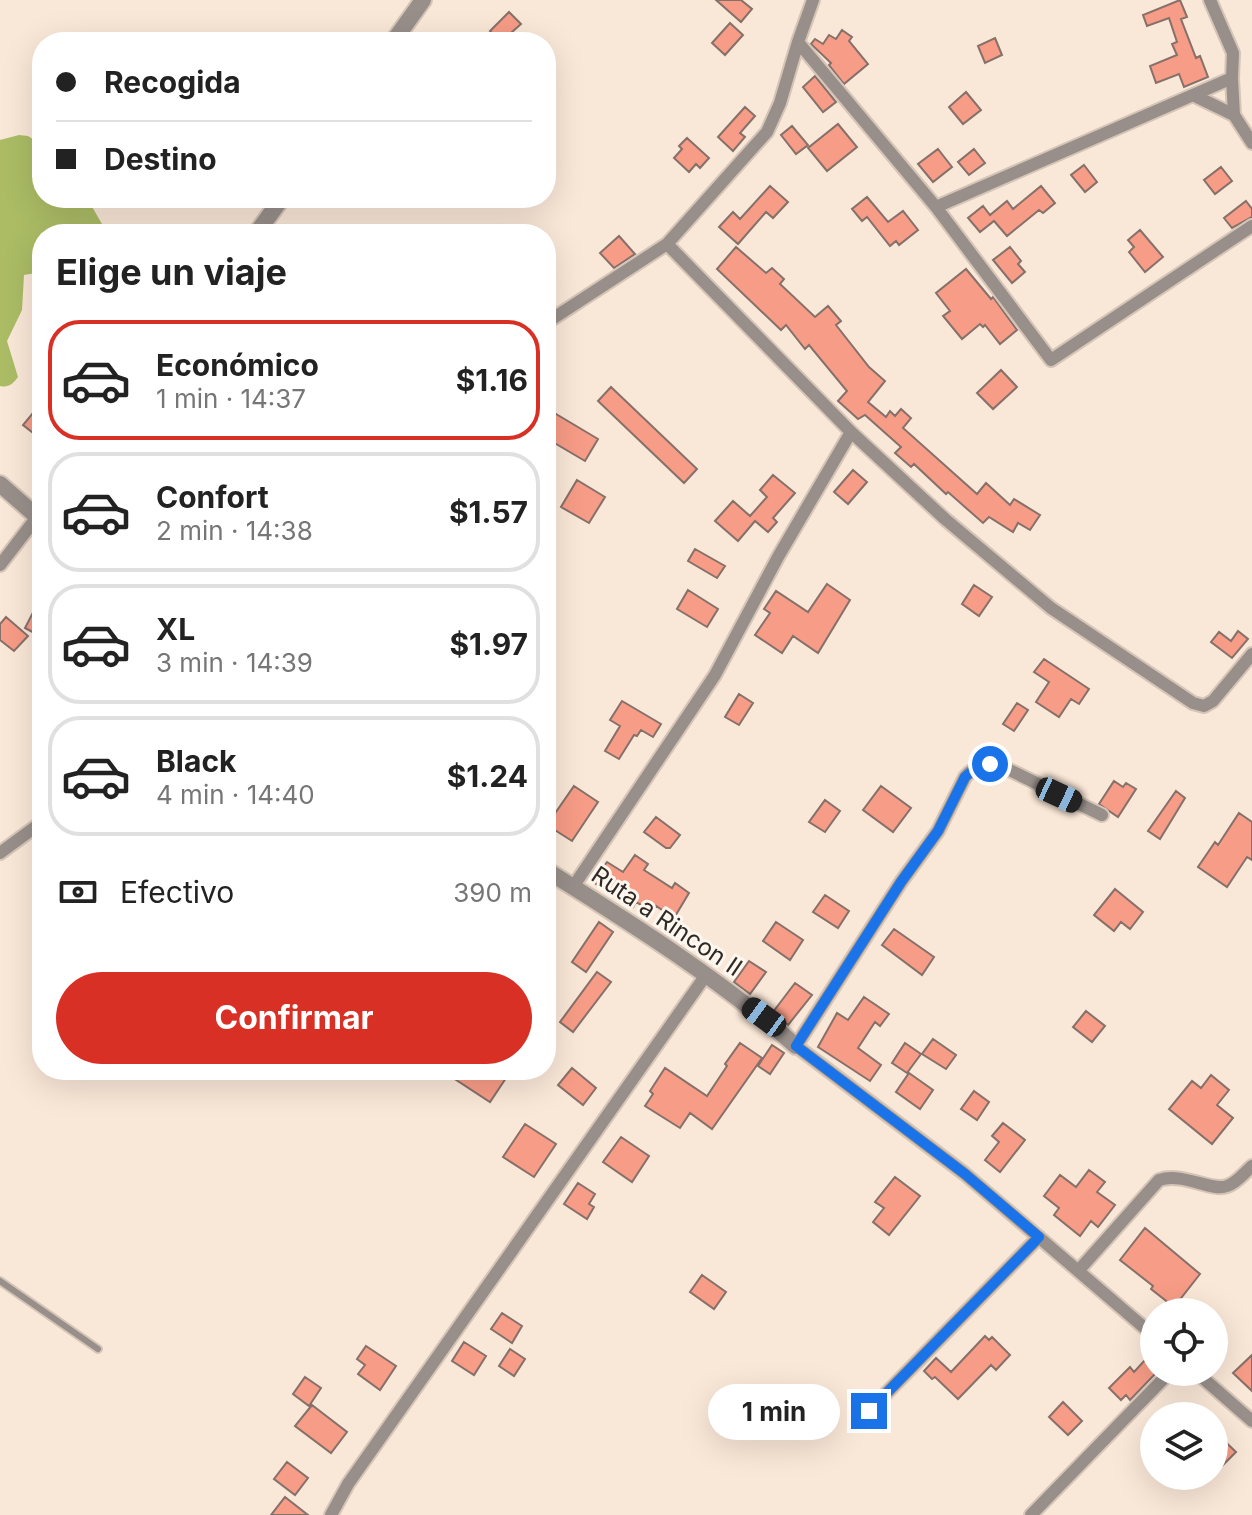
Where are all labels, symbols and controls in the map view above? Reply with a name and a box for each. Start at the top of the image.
text: Recogida [104,64,241,100]
text: Destino [104,141,217,177]
text: Elige un viaje [56,250,287,294]
icon: car [60,344,132,416]
text: Económico [156,347,319,383]
text: $1.16 [456,362,528,398]
text: 1 min · 14:37 [156,383,306,414]
icon: car [60,476,132,548]
text: Confort [156,479,269,515]
text: $1.57 [449,494,528,530]
text: 2 min · 14:38 [156,515,313,546]
icon: car [60,608,132,680]
text: XL [156,611,195,647]
text: $1.97 [449,626,528,662]
text: 3 min · 14:39 [156,647,313,678]
icon: car [60,740,132,812]
text: Black [156,743,236,779]
route start [972,746,1008,782]
text: $1.24 [447,758,528,794]
car [1032,774,1086,816]
text: 4 min · 14:40 [156,779,315,810]
street label: Ruta a Rincon II [586,860,748,982]
icon: cash [56,870,100,914]
text: Efectivo [120,874,234,910]
text: 390 m [453,877,532,908]
button: Confirmar [56,972,532,1064]
car [738,993,790,1041]
map controls [1140,1298,1228,1490]
button: locate [1140,1298,1228,1386]
callout: 1 min [709,1383,841,1439]
route end [851,1393,887,1429]
text: 1 min [742,1396,806,1427]
button: layers [1140,1402,1228,1490]

